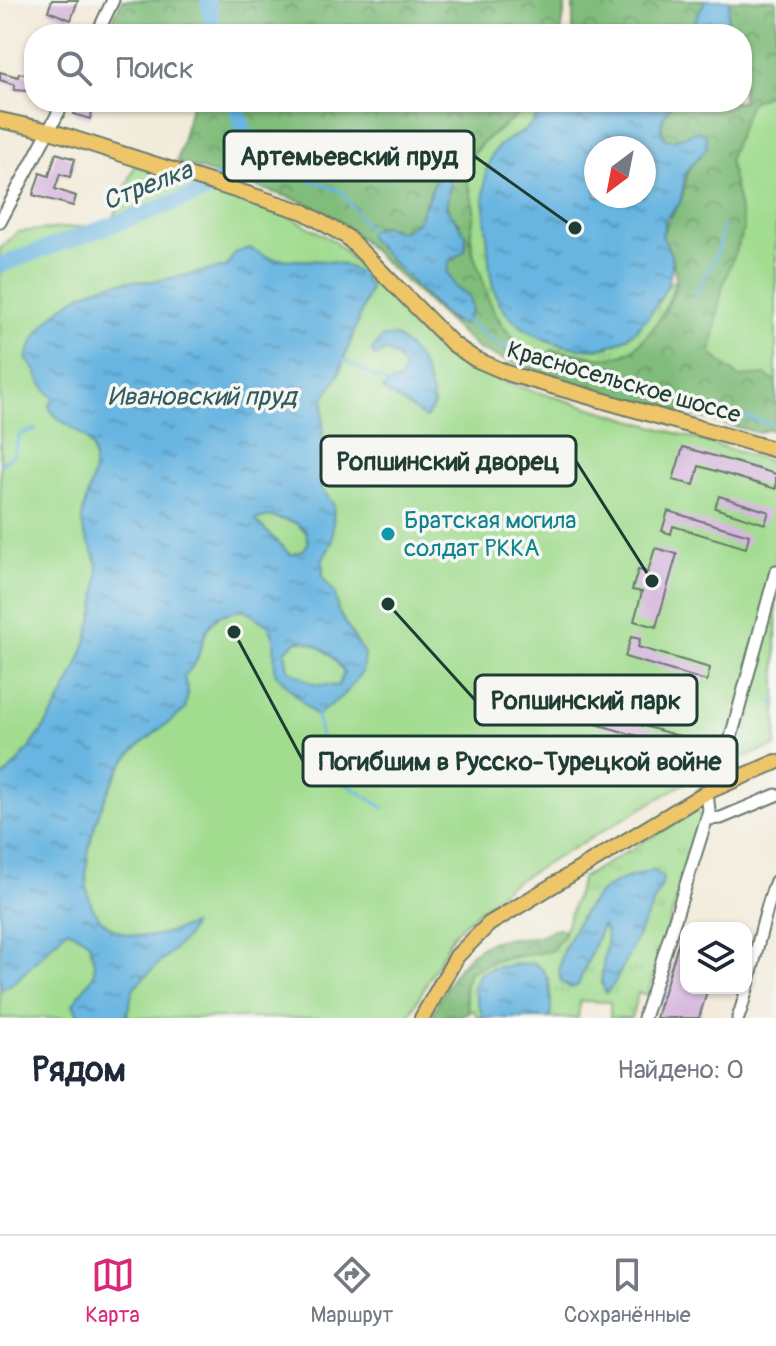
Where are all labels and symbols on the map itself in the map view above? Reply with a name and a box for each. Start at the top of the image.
callout: Артемьевский пруд [224,131,474,181]
north arrow [584,136,656,208]
text: Артемьевский пруд [240,141,459,173]
water label: Стрелка [98,154,198,218]
street label: Красносельское шоссе [504,335,744,430]
water label: Ивановский пруд [108,381,299,413]
callout: Ропшинский дворец [321,436,576,486]
text: Ропшинский дворец [336,446,560,478]
place label: Братская могила солдат РККА [404,506,577,563]
marker: Братская могила солдат РККА [379,525,397,543]
callout: Ропшинский парк [475,675,697,725]
text: Ропшинский парк [491,685,681,717]
callout: Погибшим в Русско-Турецкой войне [303,736,737,786]
text: Погибшим в Русско-Турецкой войне [319,746,722,778]

